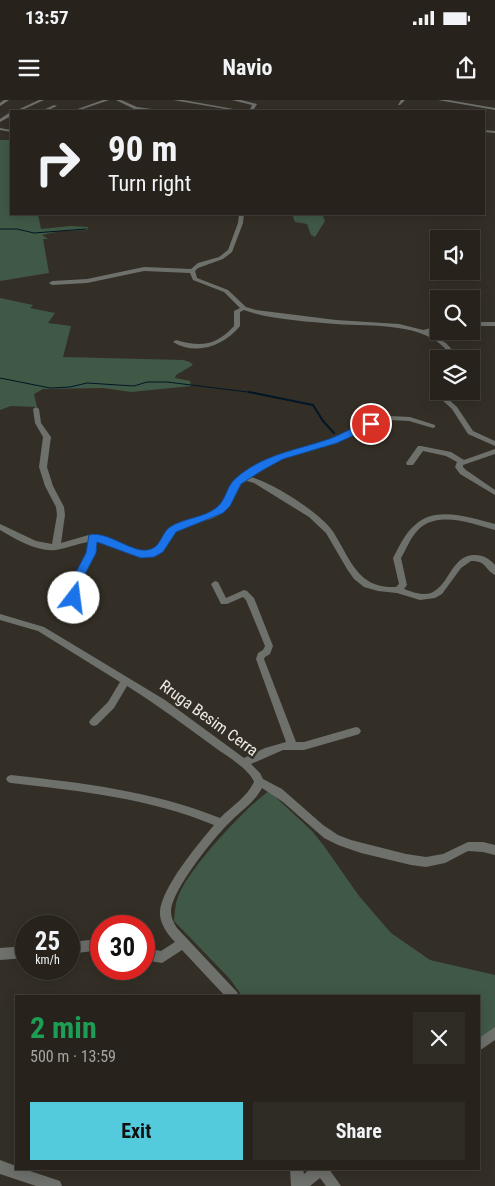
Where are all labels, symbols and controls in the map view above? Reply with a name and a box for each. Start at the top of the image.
text: 13:57 [25,6,69,29]
icon: menu [15,54,43,82]
icon: share [452,54,480,82]
text: Navio [222,55,273,80]
text: 90 m [108,129,177,170]
icon: right [25,130,90,195]
text: Turn right [108,171,191,196]
map controls [430,230,480,400]
button: sound [430,230,480,280]
button: search [430,290,480,340]
button: layers [430,350,480,400]
pin [350,403,392,445]
icon: arrive [357,410,385,438]
position arrow [47,571,99,623]
street label: Rruga Besim Cerra [156,676,262,760]
speed limit sign: 30 [90,915,155,980]
text: 25 [35,927,60,956]
text: km/h [35,953,60,967]
text: 2 min [30,1010,97,1045]
button: close [413,1012,465,1064]
text: 500 m · 13:59 [30,1047,116,1066]
button: Exit [30,1102,243,1160]
button: Share [253,1102,465,1160]

